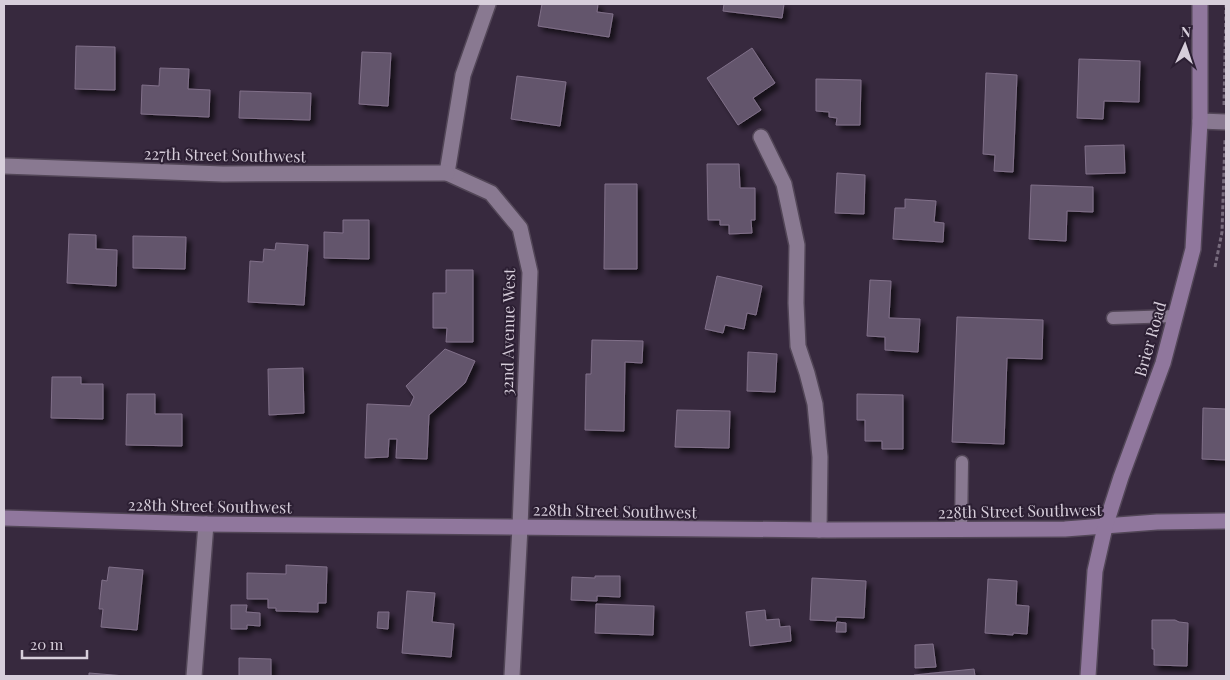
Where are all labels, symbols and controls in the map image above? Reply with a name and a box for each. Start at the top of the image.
north arrow [1160,20,1210,70]
text: N [1180,22,1191,41]
street label: 227th Street Southwest [144,143,307,166]
street label: 32nd Avenue West [496,268,519,396]
street label: Brier Road [1129,299,1170,379]
street label: 228th Street Southwest [128,494,293,517]
street label: 228th Street Southwest [533,499,698,522]
street label: 228th Street Southwest [938,499,1103,522]
scale bar [22,628,88,660]
text: 20 m [30,634,64,654]

